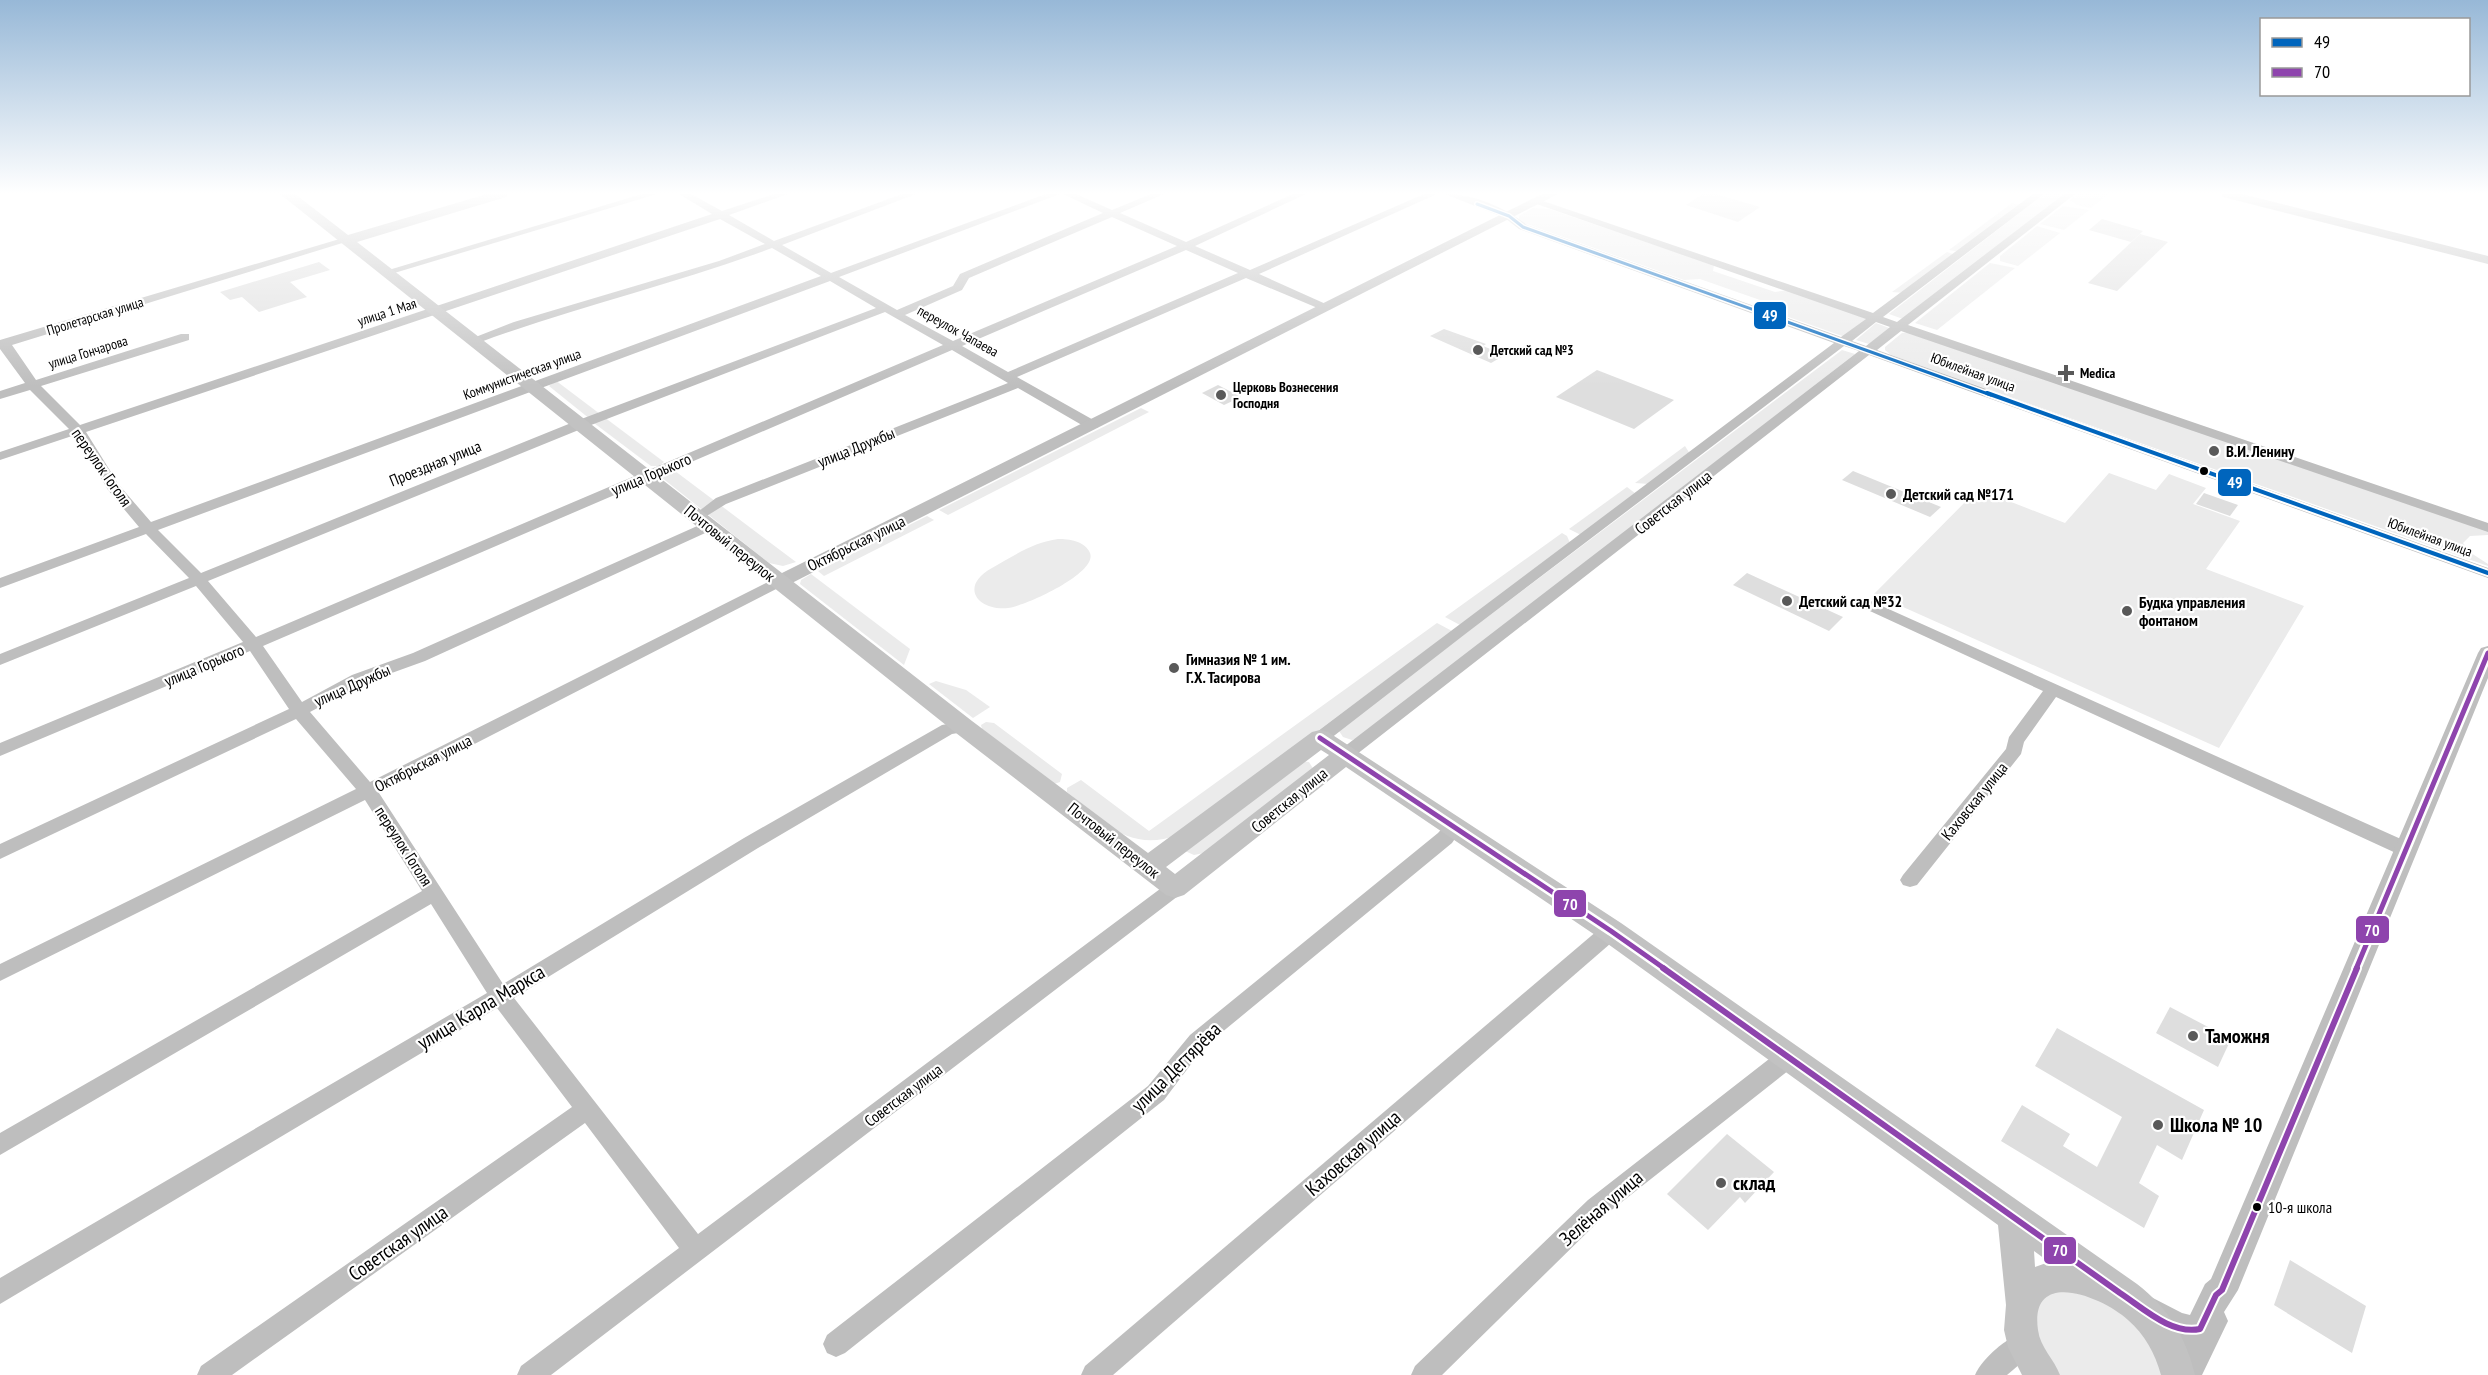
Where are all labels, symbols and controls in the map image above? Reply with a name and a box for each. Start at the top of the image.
legend [2260,18,2470,96]
text: 49 [2314,30,2330,53]
text: 70 [2314,60,2330,83]
street label: Пролетарская улица [44,293,146,339]
street label: улица 1 Мая [355,294,419,330]
street label: переулок Чапаева [914,301,1002,361]
line badge: 49 [1753,301,1787,330]
text: 49 [1762,305,1778,325]
street label: улица Гончарова [46,331,130,373]
place label: Детский сад №3 [1490,341,1574,359]
marker: Детский сад №3 [1471,343,1485,357]
street label: Коммунистическая улица [461,344,583,404]
street label: Юбилейная улица [1928,348,2018,396]
marker: Mеdica [2057,364,2075,382]
place label: Mеdica [2080,364,2116,382]
place label: Церковь Вознесения Господня [1233,378,1338,412]
marker: Церковь Вознесения Господня [1214,388,1228,402]
street label: улица Дружбы [814,422,898,472]
street label: переулок Гоголя [68,424,136,510]
street label: Проездная улица [386,436,484,490]
place label: В.И. Ленину [2226,441,2295,461]
marker: В.И. Ленину [2207,444,2221,458]
street label: улица Горького [608,448,694,500]
unlabelled marker [2198,465,2210,477]
street label: Советская улица [1630,466,1716,538]
line badge: 49 [2217,468,2252,497]
text: 49 [2227,472,2243,492]
place label: Детский сад №171 [1903,484,2014,504]
marker: Детский сад №171 [1884,487,1898,501]
street label: Почтовый переулок [680,500,780,586]
street label: Октябрьская улица [804,511,908,575]
street label: Юбилейная улица [2385,513,2475,561]
place label: Детский сад №32 [1799,591,1902,611]
place label: Будка управления фонтаном [2139,592,2245,630]
marker: Детский сад №32 [1780,594,1794,608]
marker: Будка управления фонтаном [2120,604,2134,618]
street label: улица Горького [161,639,247,691]
place label: Гимназия № 1 им. Г.Х. Тасирова [1186,649,1291,687]
street label: улица Дружбы [311,659,393,711]
marker: Гимназия № 1 им. Г.Х. Тасирова [1167,661,1181,675]
street label: Октябрьская улица [371,730,475,796]
street label: Каховская улица [1936,758,2012,844]
street label: Советская улица [1247,763,1331,837]
street label: Почтовый переулок [1064,798,1165,883]
street label: переулок Гоголя [371,802,437,890]
line badge: 70 [1553,889,1587,918]
text: 70 [1562,894,1578,914]
line badge: 70 [2355,915,2390,944]
text: 70 [2364,920,2380,940]
street label: улица Карла Маркса [412,959,550,1055]
street label: улица Дегтярёва [1125,1016,1227,1118]
place label: Таможня [2205,1023,2270,1049]
marker: Таможня [2186,1029,2200,1043]
street label: Советская улица [860,1059,946,1131]
street label: Каховская улица [1300,1104,1406,1202]
place label: Школа № 10 [2170,1112,2262,1138]
marker: Школа № 10 [2151,1118,2165,1132]
street label: Зелёная улица [1554,1165,1648,1251]
place label: склад [1733,1170,1776,1196]
marker: склад [1714,1176,1728,1190]
place label: 10-я школа [2268,1197,2332,1217]
street label: Советская улица [343,1199,453,1287]
marker: 10-я школа [2251,1201,2263,1213]
line badge: 70 [2043,1236,2077,1265]
text: 70 [2052,1240,2068,1260]

